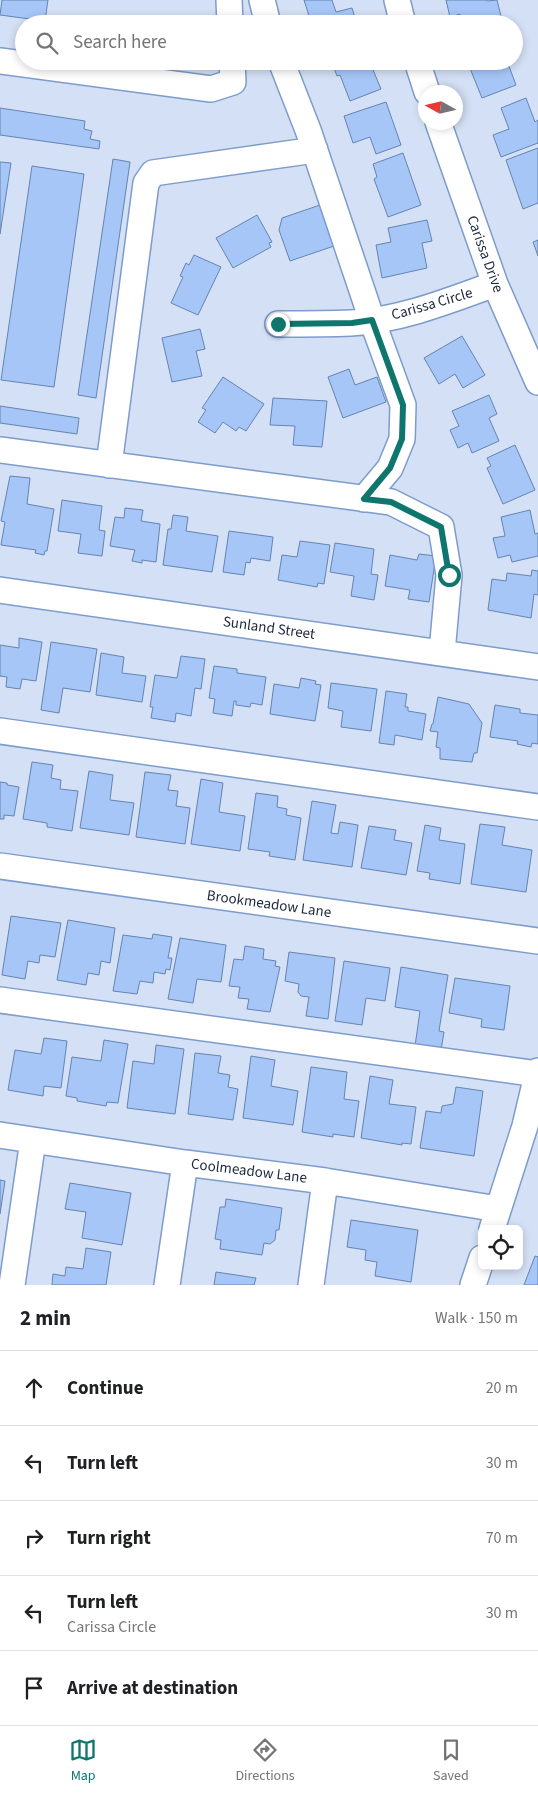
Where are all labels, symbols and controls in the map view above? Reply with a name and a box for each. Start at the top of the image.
search box [15,15,523,70]
icon: search [33,29,61,57]
text: Search here [73,29,167,56]
north arrow [418,85,463,130]
street label: Carissa Drive [461,213,509,295]
street label: Carissa Circle [389,282,475,326]
route end [267,313,290,336]
route start [438,564,461,587]
street label: Sunland Street [222,611,316,645]
street label: Brookmeadow Lane [205,885,333,923]
street label: Coolmeadow Lane [190,1153,308,1189]
map controls [478,1225,523,1270]
button: locate [478,1225,523,1270]
text: 2 min [20,1303,71,1333]
text: Walk · 150 m [435,1307,518,1329]
icon: ahead [20,1374,48,1402]
text: Continue [67,1375,144,1402]
text: 20 m [486,1377,518,1399]
icon: left [20,1449,48,1477]
text: Turn left [67,1450,138,1477]
text: 30 m [486,1452,518,1474]
icon: right [20,1524,48,1552]
text: Turn right [67,1525,151,1552]
text: 70 m [486,1527,518,1549]
text: Turn left [67,1589,138,1616]
icon: left [20,1599,48,1627]
text: 30 m [486,1602,518,1624]
text: Carissa Circle [67,1616,156,1638]
icon: arrive [20,1674,48,1702]
text: Arrive at destination [67,1675,238,1702]
tab: Map [69,1736,97,1786]
tab: Directions [235,1736,295,1786]
tab: Saved [433,1736,469,1786]

